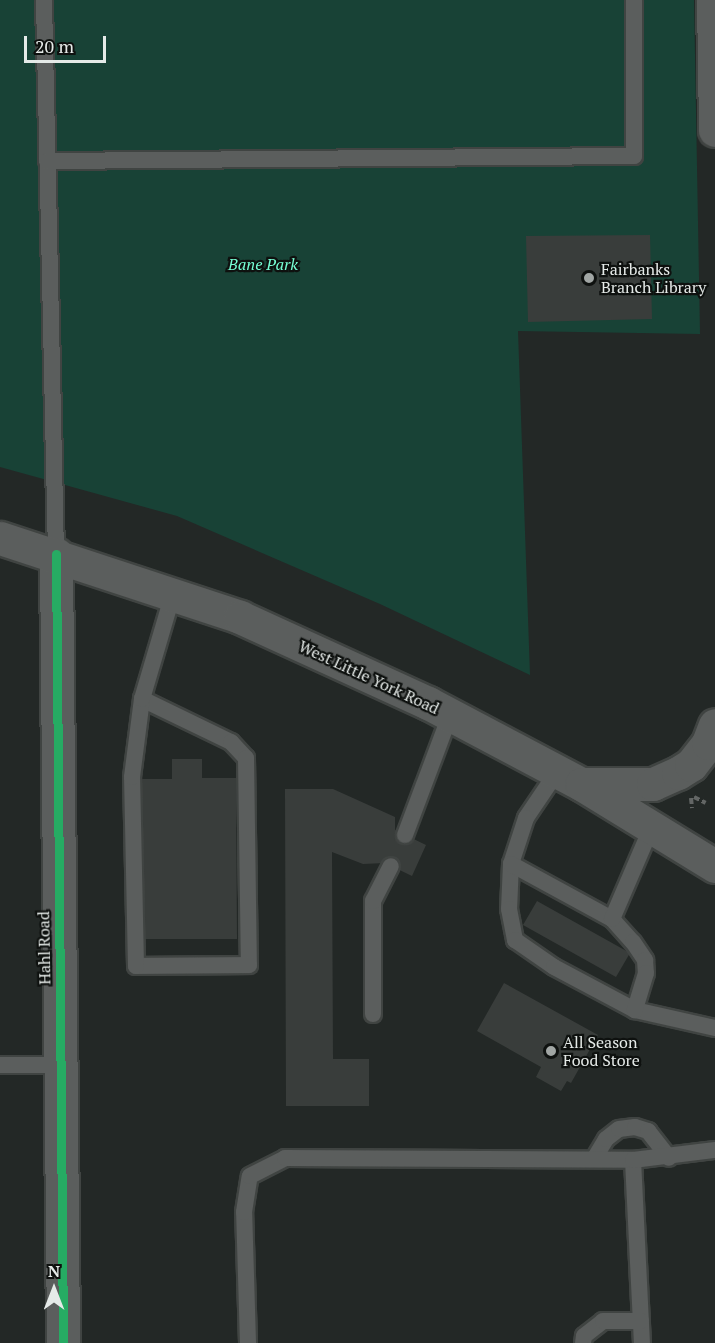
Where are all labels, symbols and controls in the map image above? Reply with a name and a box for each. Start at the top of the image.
scale bar [27,24,110,62]
text: 20 m [35,34,74,58]
park label: Bane Park [228,254,298,274]
place label: Fairbanks Branch Library [601,259,706,297]
marker: Fairbanks Branch Library [582,271,596,285]
street label: West Little York Road [296,636,442,718]
street label: Hahl Road [34,911,54,985]
place label: All Season Food Store [563,1032,640,1070]
marker: All Season Food Store [544,1044,558,1058]
north arrow [24,1259,84,1319]
text: N [48,1260,60,1282]

